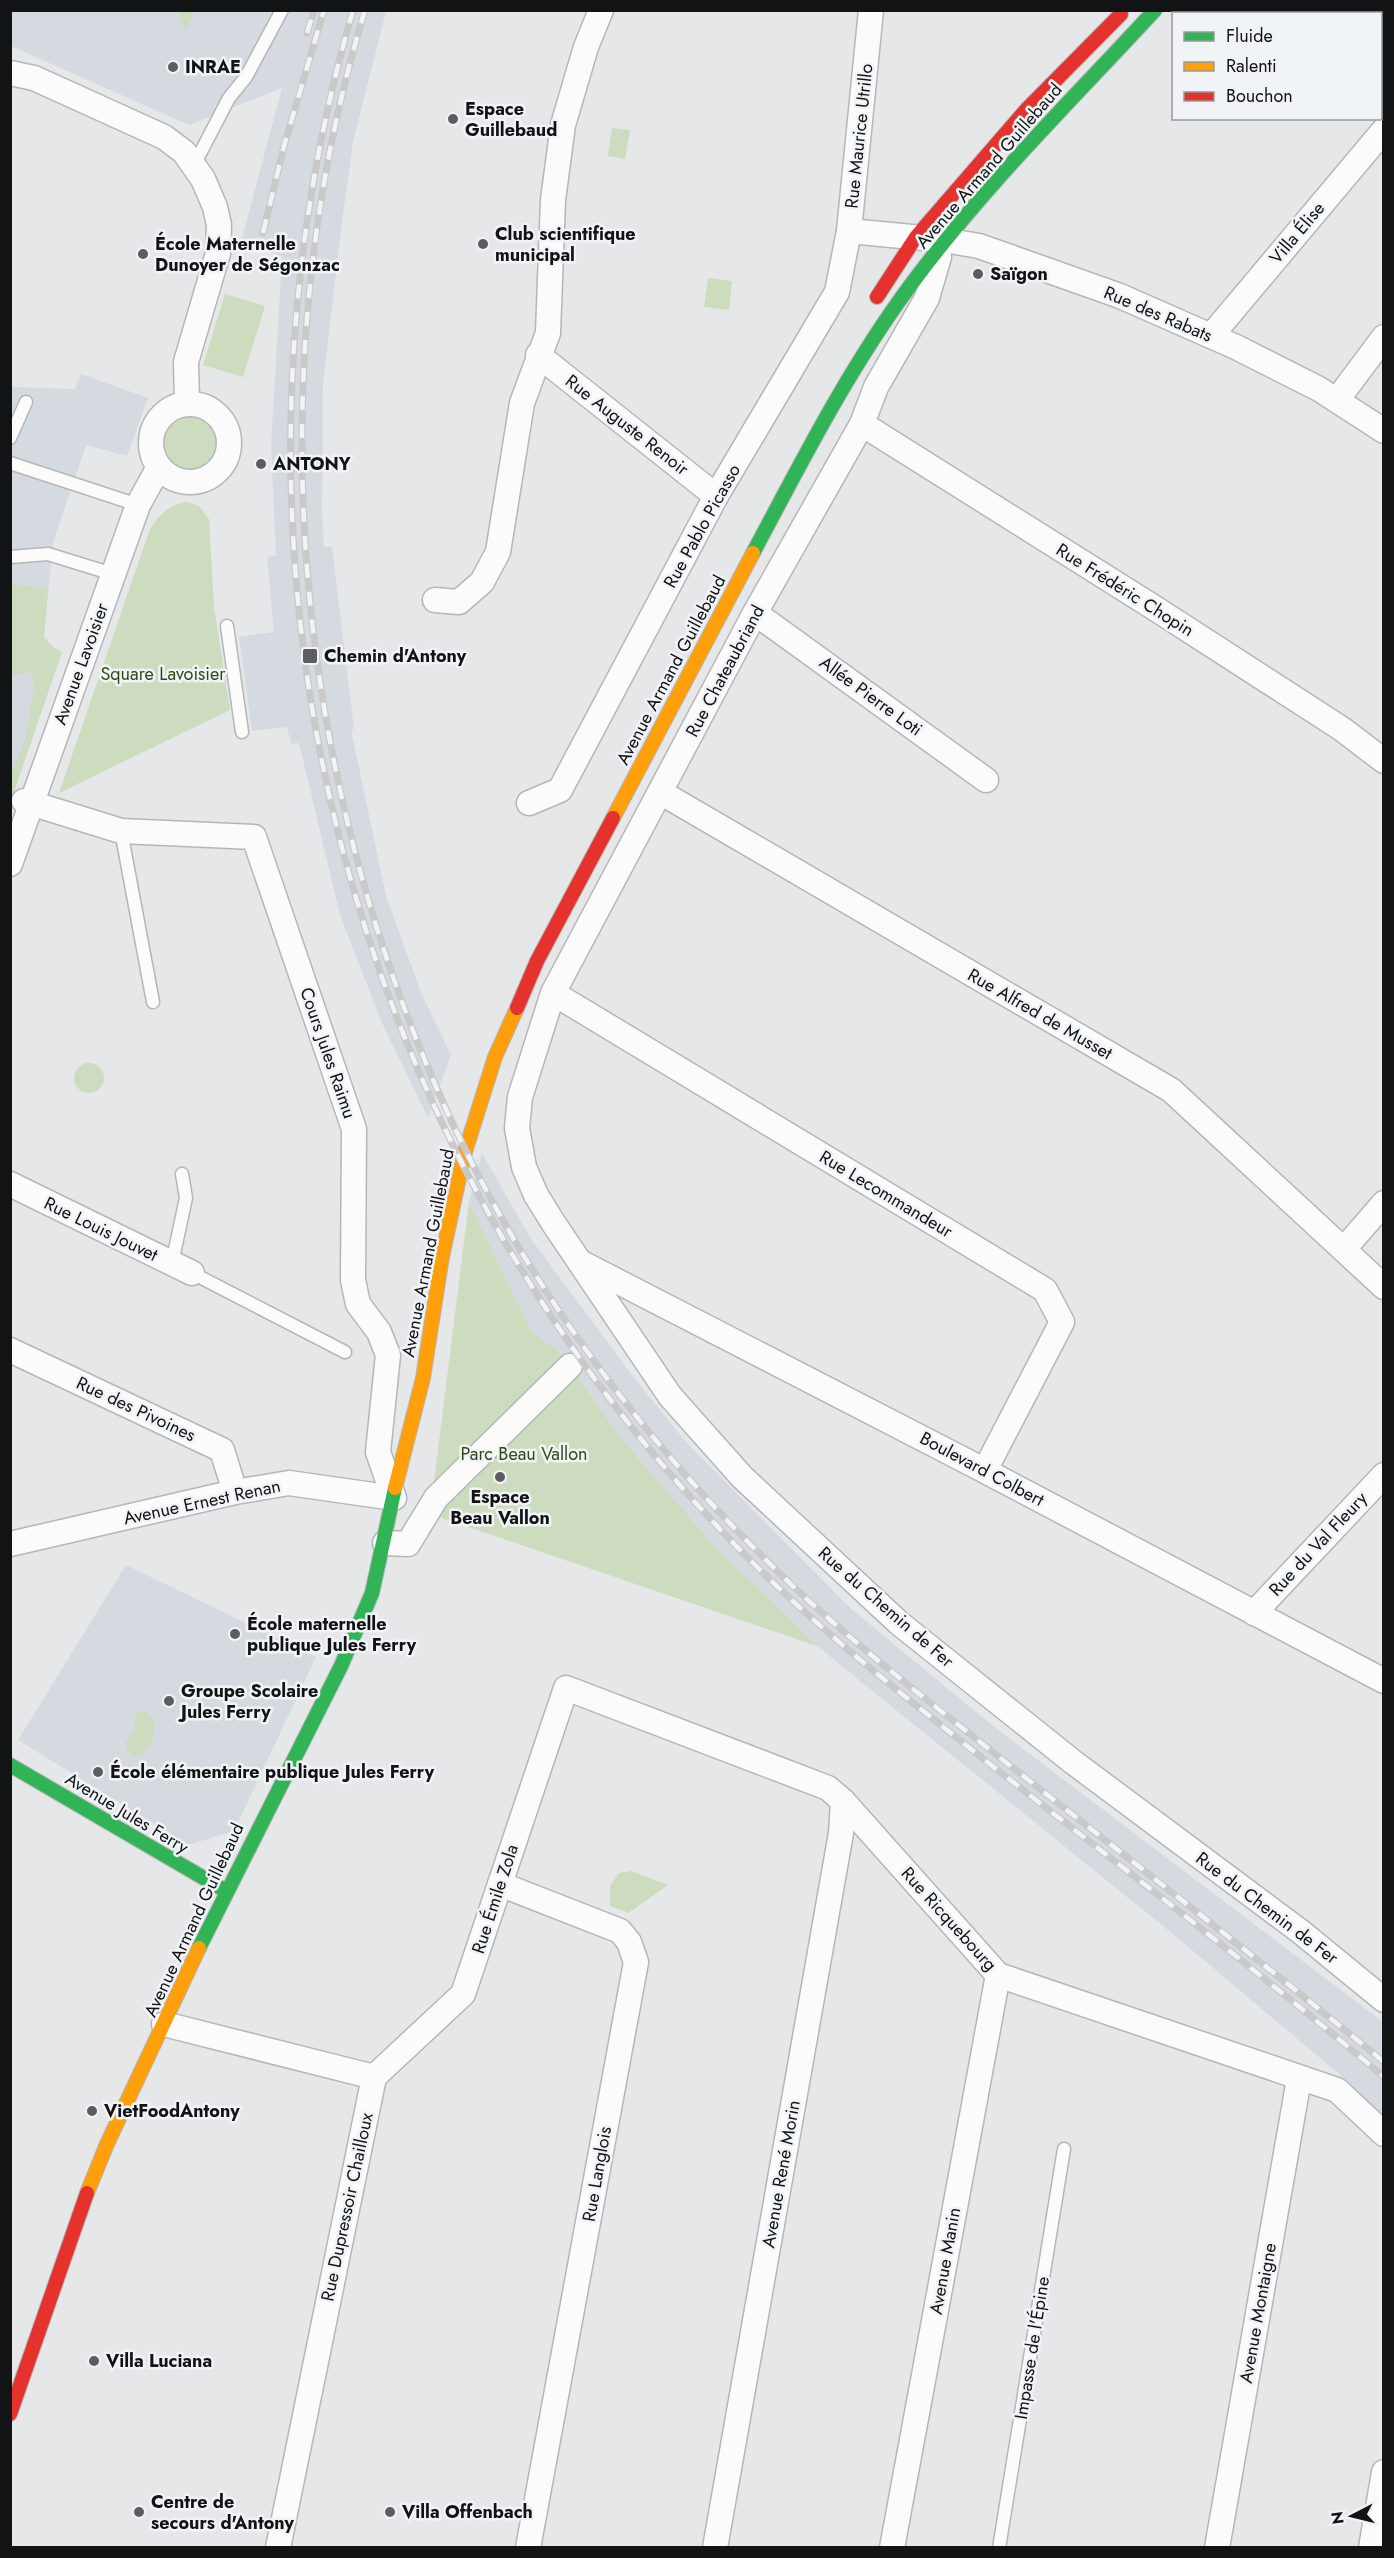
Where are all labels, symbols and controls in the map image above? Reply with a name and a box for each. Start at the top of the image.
legend [1172,12,1382,120]
text: Fluide [1226,23,1273,49]
text: Ralenti [1226,53,1277,79]
place label: INRAE [185,54,241,80]
marker: INRAE [166,60,180,74]
street label: Rue Maurice Utrillo [838,62,880,210]
street label: Avenue Armand Guillebaud [910,78,1068,254]
text: Bouchon [1226,83,1293,109]
place label: Espace Guillebaud [465,96,557,143]
marker: Espace Guillebaud [446,112,460,126]
street label: Villa Élise [1263,196,1331,270]
place label: Club scientifique municipal [495,221,636,268]
place label: École Maternelle Dunoyer de Ségonzac [155,231,340,278]
marker: Club scientifique municipal [476,237,490,251]
marker: École Maternelle Dunoyer de Ségonzac [136,247,150,261]
place label: Saïgon [990,261,1048,287]
marker: Saïgon [971,267,985,281]
street label: Rue des Rabats [1100,279,1216,349]
street label: Rue Auguste Renoir [560,368,695,482]
place label: ANTONY [272,451,351,477]
marker: ANTONY [254,457,268,471]
street label: Rue Pablo Picasso [657,459,747,593]
street label: Rue Frédéric Chopin [1051,537,1199,643]
street label: Avenue Armand Guillebaud [610,570,732,770]
street label: Avenue Lavoisier [47,599,115,728]
street label: Rue Chateaubriand [679,601,771,741]
place label: Chemin d'Antony [324,643,467,669]
marker: Chemin d'Antony [301,647,319,665]
street label: Allée Pierre Loti [814,650,928,742]
park label: Square Lavoisier [100,661,226,687]
street label: Rue Alfred de Musset [963,962,1118,1066]
street label: Cours Jules Raimu [293,984,363,1122]
street label: Rue Lecommandeur [814,1144,958,1245]
street label: Avenue Armand Guillebaud [395,1147,461,1359]
street label: Rue Louis Jouvet [40,1190,163,1268]
street label: Rue des Pivoines [72,1370,200,1448]
street label: Boulevard Colbert [915,1425,1049,1513]
park label: Parc Beau Vallon [460,1441,588,1467]
marker: Espace Beau Vallon [493,1470,507,1484]
street label: Avenue Ernest Renan [121,1473,283,1531]
place label: Espace Beau Vallon [450,1484,550,1531]
street label: Rue du Val Fleury [1263,1486,1373,1602]
street label: Rue du Chemin de Fer [812,1541,960,1674]
place label: École maternelle publique Jules Ferry [247,1611,417,1658]
marker: École maternelle publique Jules Ferry [228,1627,242,1641]
place label: Groupe Scolaire Jules Ferry [178,1678,318,1725]
marker: Groupe Scolaire Jules Ferry [162,1694,176,1708]
place label: École élémentaire publique Jules Ferry [110,1759,435,1785]
marker: École élémentaire publique Jules Ferry [91,1765,105,1779]
street label: Avenue Jules Ferry [60,1766,194,1860]
street label: Avenue Armand Guillebaud [138,1819,250,2021]
street label: Rue Émile Zola [465,1841,525,1957]
street label: Rue du Chemin de Fer [1190,1846,1344,1971]
street label: Rue Ricquebourg [895,1861,1003,1977]
place label: VietFoodAntony [103,2098,240,2124]
street label: Avenue René Morin [755,2098,807,2250]
marker: VietFoodAntony [85,2104,99,2118]
street label: Rue Dupressoir Chailloux [314,2110,380,2304]
street label: Rue Langlois [576,2124,618,2224]
street label: Avenue Manin [923,2205,967,2317]
street label: Avenue Montaigne [1233,2241,1283,2385]
street label: Impasse de l'Épine [1008,2275,1056,2421]
place label: Villa Luciana [105,2348,212,2374]
marker: Villa Luciana [87,2354,101,2368]
north arrow [1322,2486,1382,2546]
place label: Centre de secours d'Antony [151,2489,295,2536]
place label: Villa Offenbach [401,2499,533,2525]
marker: Centre de secours d'Antony [132,2505,146,2519]
marker: Villa Offenbach [383,2505,397,2519]
text: N [1325,2510,1350,2525]

